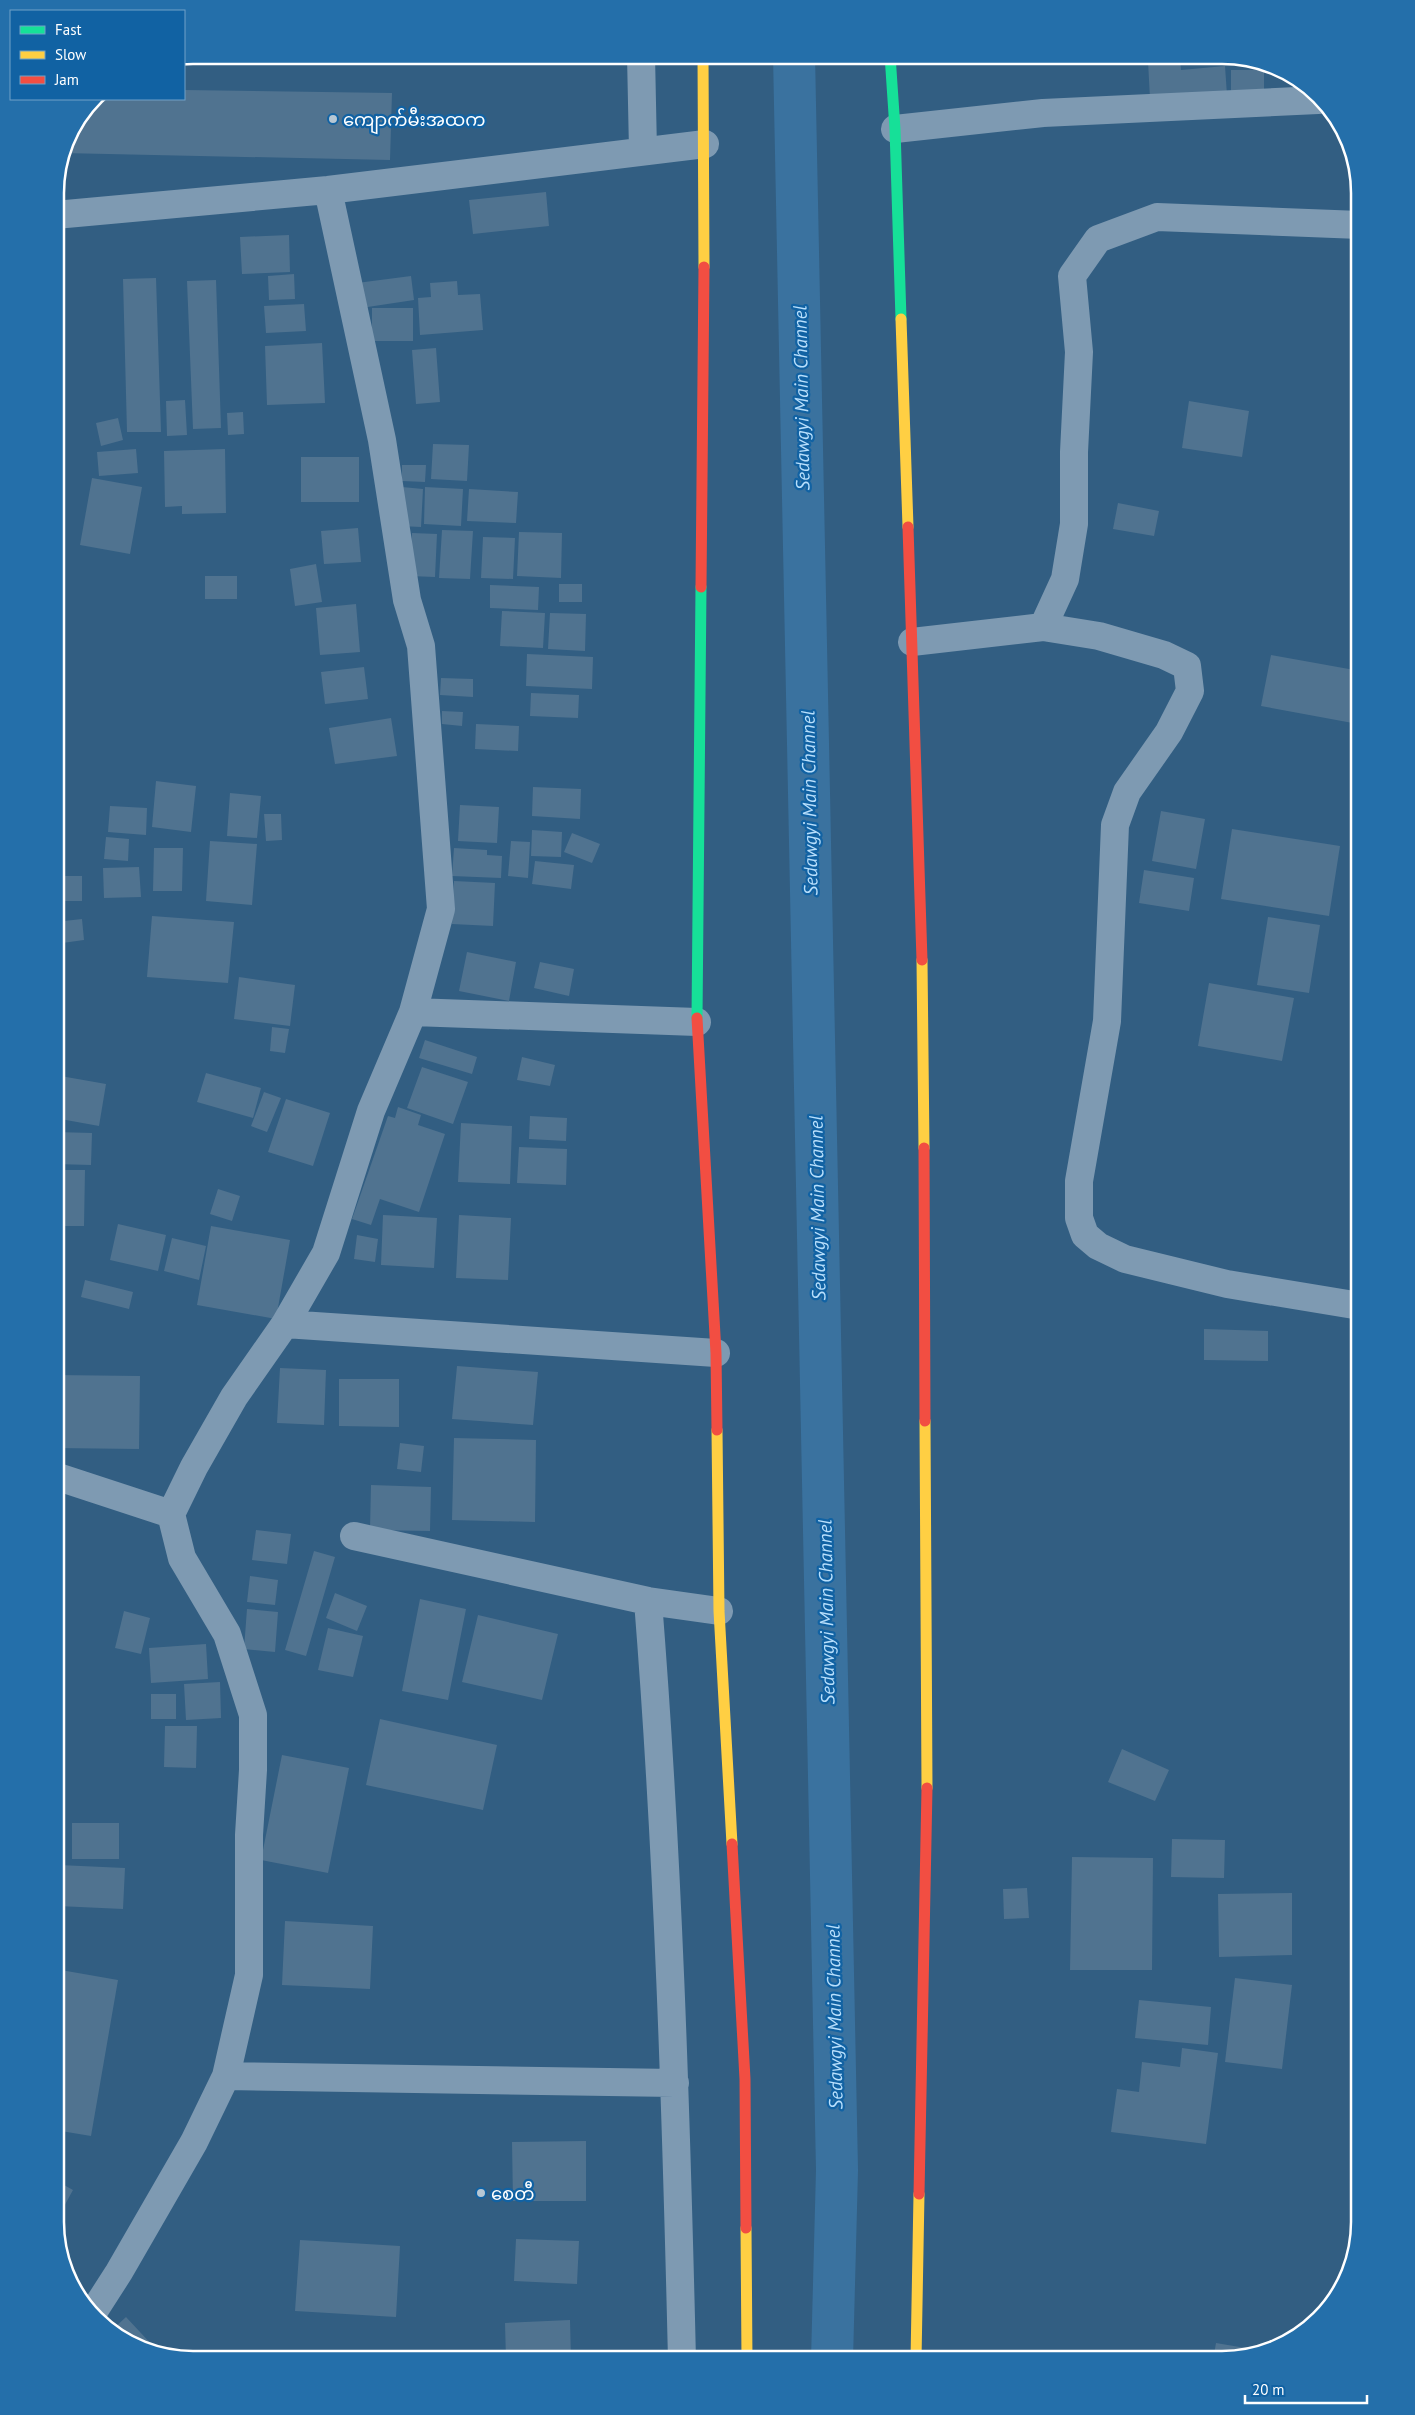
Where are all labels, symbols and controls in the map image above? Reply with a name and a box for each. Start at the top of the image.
legend [10,10,185,100]
text: Fast [55,20,82,39]
text: Slow [55,45,86,64]
text: Jam [54,70,79,89]
place label: ကျောက်မီးအထက [343,106,486,135]
marker: ကျောက်မီးအထက [327,113,339,125]
water label: Sedawgyi Main Channel [787,305,815,491]
water label: Sedawgyi Main Channel [795,710,823,896]
water label: Sedawgyi Main Channel [803,1115,831,1301]
water label: Sedawgyi Main Channel [812,1519,840,1705]
water label: Sedawgyi Main Channel [820,1924,848,2110]
place label: စေတီ [491,2180,535,2205]
marker: စေတီ [475,2187,487,2199]
scale bar [1245,2372,1368,2404]
text: 20 m [1252,2380,1285,2399]

